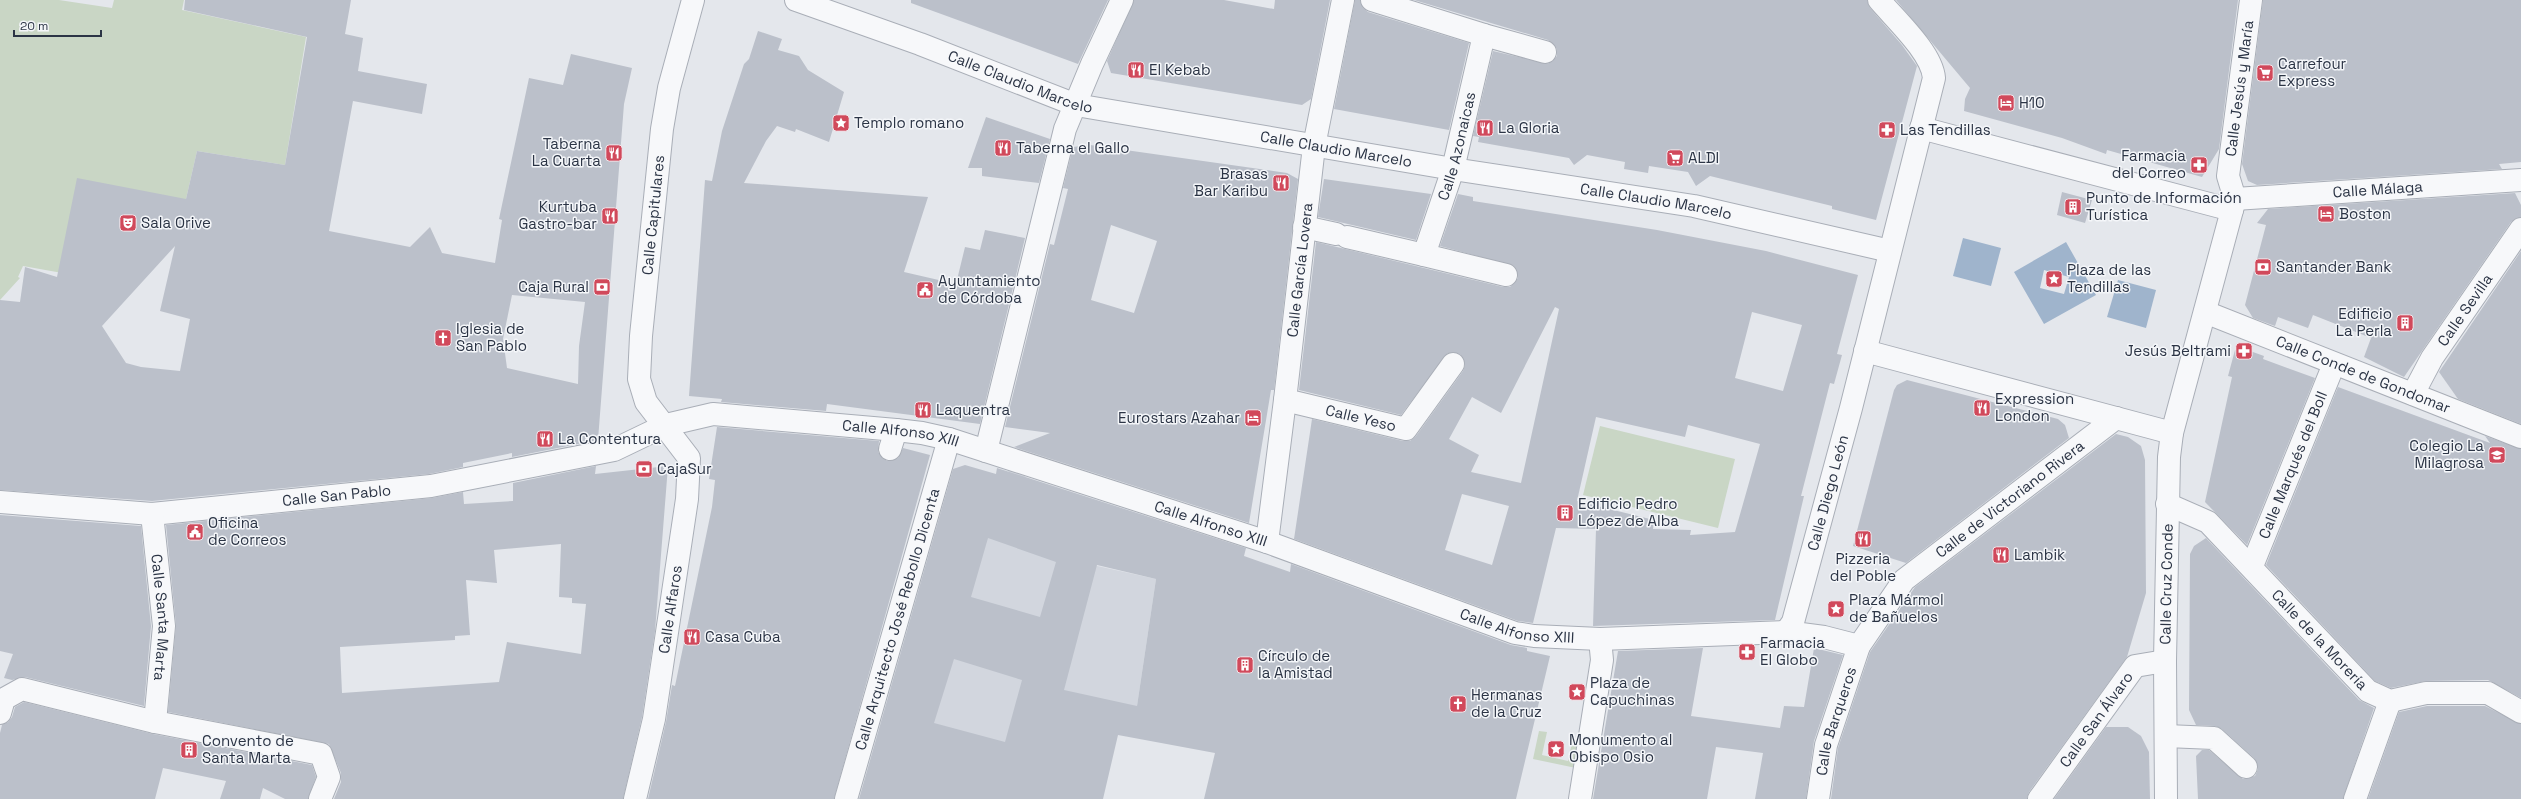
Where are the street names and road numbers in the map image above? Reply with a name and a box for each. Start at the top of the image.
street label: Calle Jesús y María [2221,19,2257,158]
street label: Calle Claudio Marcelo [945,46,1094,117]
street label: Calle Azonaicas [1433,90,1480,203]
street label: Calle Claudio Marcelo [1259,126,1414,171]
street label: Calle Capitulares [637,154,668,276]
street label: Calle Málaga [2332,177,2424,201]
street label: Calle Claudio Marcelo [1579,179,1734,223]
street label: Calle García Lovera [1282,201,1317,338]
street label: Calle Sevilla [2433,269,2497,350]
street label: Calle Conde de Gondomar [2273,331,2454,417]
street label: Calle Marqués del Boll [2254,388,2331,541]
street label: Calle Yeso [1324,400,1398,435]
street label: Calle Alfonso XIII [841,415,962,451]
street label: Calle Diego León [1803,433,1852,553]
street label: Calle de Victoriano Rivera [1931,436,2088,562]
street label: Calle San Pablo [281,480,392,510]
street label: Calle Arquitecto José Rebollo Dicenta [850,485,944,752]
street label: Calle Alfonso XIII [1152,496,1270,550]
street label: Calle Cruz Conde [2155,523,2177,645]
street label: Calle Santa Marta [147,553,174,682]
street label: Calle Alfaros [654,564,686,655]
street label: Calle de la Morería [2268,585,2372,694]
street label: Calle Alfonso XIII [1457,604,1575,647]
street label: Calle Barqueros [1812,664,1860,777]
street label: Calle San Álvaro [2055,668,2137,771]

